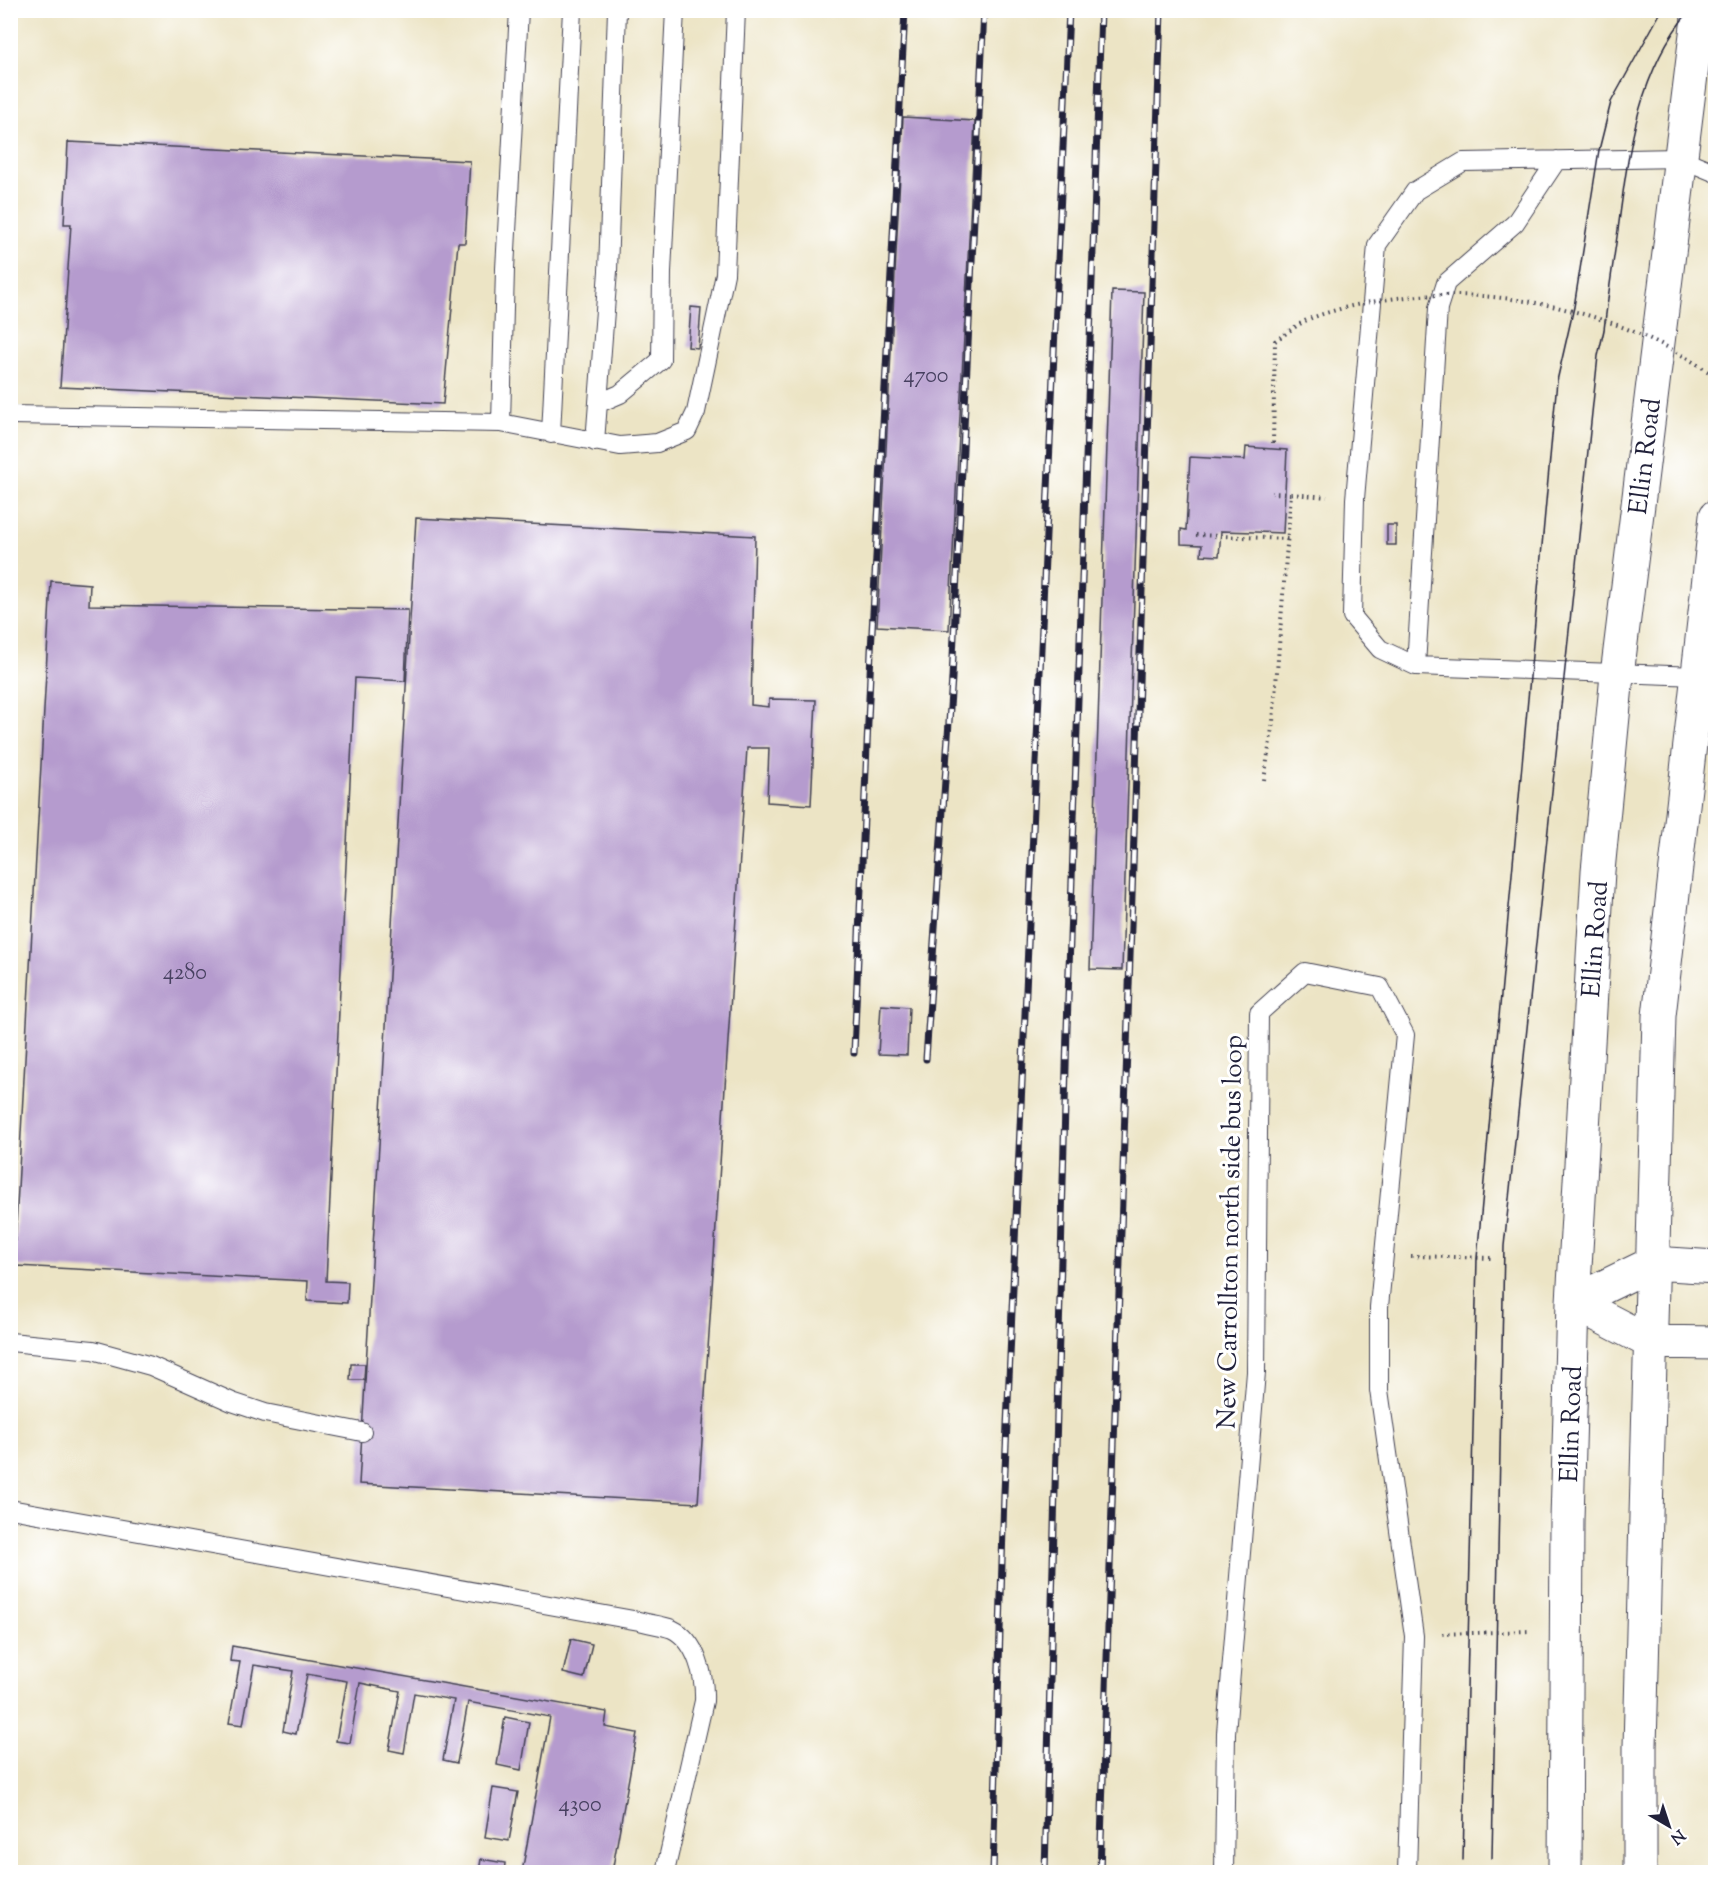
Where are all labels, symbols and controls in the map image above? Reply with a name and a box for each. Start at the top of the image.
house number: 4700 [904,361,948,393]
street label: Ellin Road [1621,396,1672,517]
street label: Ellin Road [1574,879,1619,999]
house number: 4280 [163,958,207,990]
street label: New Carrollton north side bus loop [1210,1035,1253,1429]
street label: Ellin Road [1552,1365,1593,1483]
house number: 4300 [558,1790,602,1822]
north arrow [1639,1796,1699,1856]
text: N [1664,1823,1689,1849]

